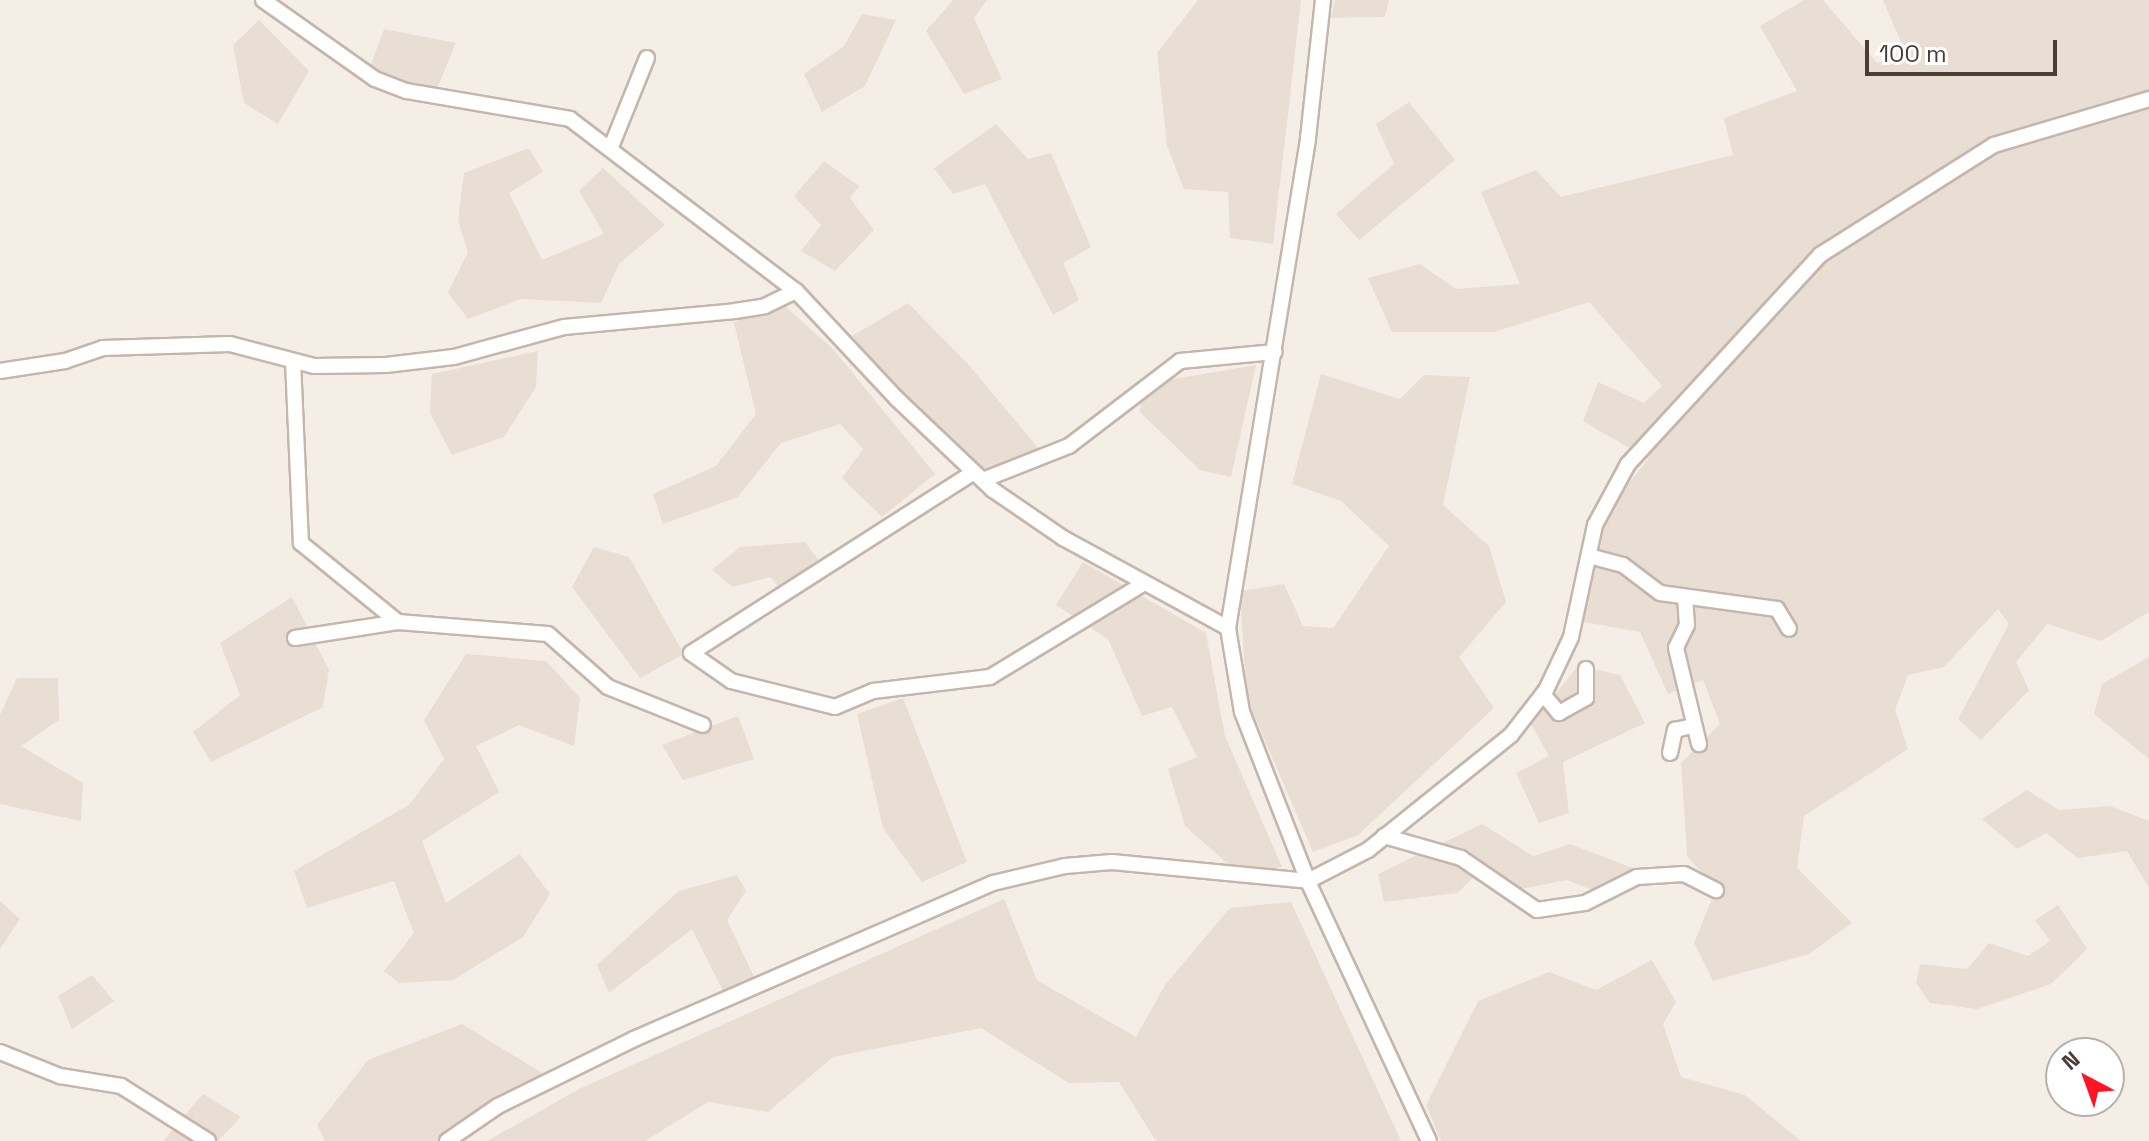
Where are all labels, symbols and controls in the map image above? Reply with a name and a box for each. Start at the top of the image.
scale bar [1869,24,2061,74]
text: 100 m [1879,38,1947,69]
north arrow [2045,1037,2125,1117]
text: N [2056,1045,2085,1076]

